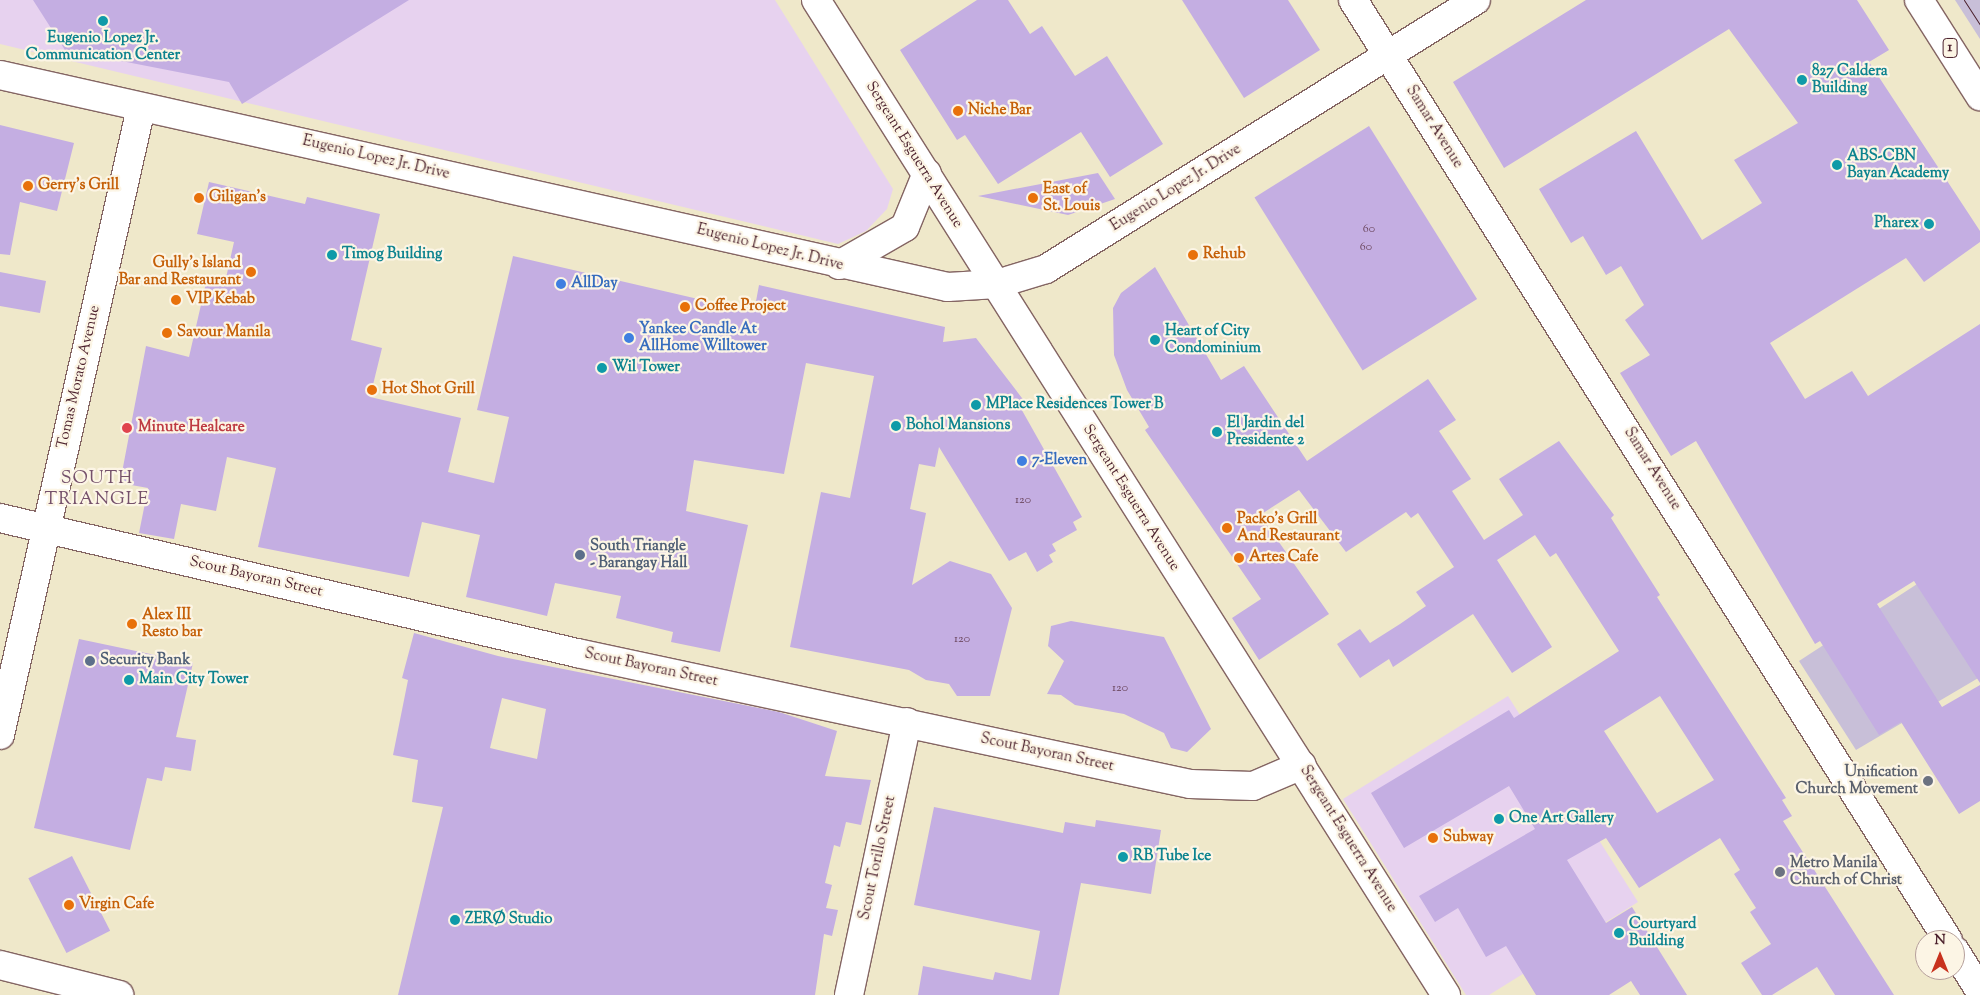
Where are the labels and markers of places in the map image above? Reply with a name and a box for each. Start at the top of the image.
marker: Eugenio Lopez Jr. Communication Center [97,15,109,27]
place label: Eugenio Lopez Jr. Communication Center [26,29,180,64]
place label: 827 Caldera Building [1812,62,1888,97]
marker: 827 Caldera Building [1796,74,1808,86]
place label: Niche Bar [968,102,1031,120]
marker: Niche Bar [952,105,964,117]
place label: ABS-CBN Bayan Academy [1847,147,1949,182]
marker: ABS-CBN Bayan Academy [1831,159,1843,171]
place label: Gerry's Grill [38,177,119,195]
marker: Gerry's Grill [22,180,34,192]
place label: East of St. Louis [1043,180,1100,215]
place label: Giligan's [209,189,266,207]
marker: Giligan's [193,192,205,204]
marker: East of St. Louis [1027,192,1039,204]
place label: Pharex [1874,215,1919,233]
marker: Pharex [1923,218,1935,230]
place label: Timog Building [342,246,442,264]
place label: Rehub [1203,246,1246,264]
marker: Timog Building [326,249,338,261]
marker: Rehub [1187,249,1199,261]
place label: Gully's Island Bar and Restaurant [119,254,241,289]
marker: Gully's Island Bar and Restaurant [245,266,257,278]
place label: AllDay [571,275,618,293]
marker: AllDay [555,278,567,290]
place label: VIP Kebab [186,291,255,309]
marker: VIP Kebab [170,294,182,306]
place label: Coffee Project [695,298,786,316]
marker: Coffee Project [679,301,691,313]
place label: Yankee Candle At AllHome Willtower [639,320,767,355]
place label: Heart of City Condominium [1165,322,1261,357]
place label: Savour Manila [177,324,271,342]
marker: Savour Manila [161,327,173,339]
marker: Yankee Candle At AllHome Willtower [623,332,635,344]
marker: Heart of City Condominium [1149,334,1161,346]
place label: Wil Tower [612,359,680,377]
marker: Wil Tower [596,362,608,374]
place label: Hot Shot Grill [382,381,475,399]
marker: Hot Shot Grill [366,384,378,396]
place label: MPlace Residences Tower B [986,396,1163,414]
marker: MPlace Residences Tower B [970,399,982,411]
place label: El Jardin del Presidente 2 [1227,414,1304,449]
place label: Bohol Mansions [906,417,1010,435]
place label: Minute Healcare [138,419,245,437]
marker: Bohol Mansions [890,420,902,432]
marker: Minute Healcare [120,421,134,435]
marker: El Jardin del Presidente 2 [1211,426,1223,438]
place label: 7-Eleven [1032,452,1087,470]
marker: 7-Eleven [1016,455,1028,467]
place label: Packo's Grill And Restaurant [1237,510,1340,545]
marker: Packo's Grill And Restaurant [1221,522,1233,534]
place label: South Triangle - Barangay Hall [590,537,688,572]
marker: South Triangle - Barangay Hall [574,549,586,561]
place label: Artes Cafe [1249,549,1318,567]
marker: Artes Cafe [1233,552,1245,564]
place label: Alex III Resto bar [142,606,202,641]
marker: Alex III Resto bar [126,618,138,630]
place label: Security Bank [100,652,190,670]
marker: Security Bank [84,655,96,667]
place label: Main City Tower [139,671,248,689]
marker: Main City Tower [123,674,135,686]
place label: Unification Church Movement [1795,763,1918,798]
marker: Unification Church Movement [1922,775,1934,787]
place label: One Art Gallery [1509,810,1614,828]
marker: One Art Gallery [1493,813,1505,825]
place label: Subway [1443,829,1494,847]
marker: Subway [1427,832,1439,844]
place label: RB Tube Ice [1133,848,1211,866]
marker: RB Tube Ice [1117,851,1129,863]
place label: Metro Manila Church of Christ [1790,854,1902,889]
marker: Metro Manila Church of Christ [1774,866,1786,878]
place label: Virgin Cafe [79,896,154,914]
marker: Virgin Cafe [63,899,75,911]
place label: ZERØ Studio [465,911,552,929]
marker: ZERØ Studio [449,914,461,926]
place label: Courtyard Building [1629,915,1697,950]
marker: Courtyard Building [1613,927,1625,939]

